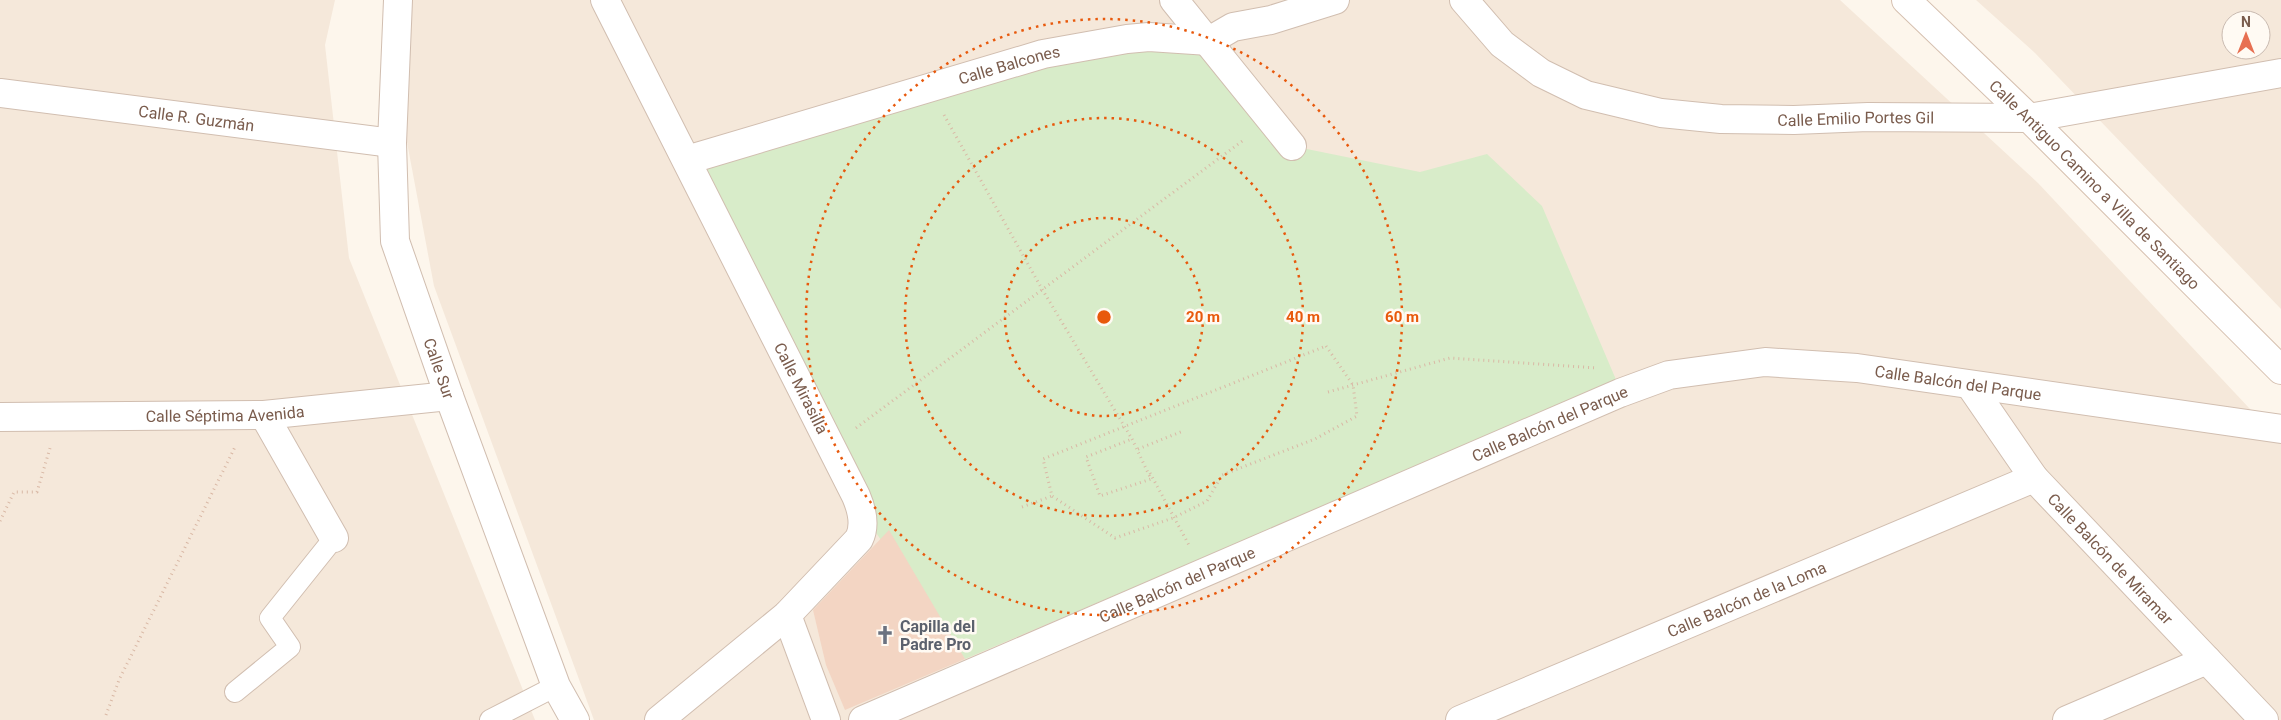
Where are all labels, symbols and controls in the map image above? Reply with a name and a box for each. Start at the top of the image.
north arrow [2221,10,2271,60]
text: N [2241,14,2251,30]
street label: Calle Balcones [956,42,1062,89]
street label: Calle Antiguo Camino a Villa de Santiago [1985,76,2204,294]
street label: Calle R. Guzmán [137,102,255,135]
street label: Calle Emilio Portes Gil [1777,108,1934,130]
centre of rings [1095,308,1113,326]
text: 20 m [1186,308,1220,326]
text: 40 m [1286,308,1320,326]
text: 60 m [1385,308,1419,326]
street label: Calle Sur [420,336,458,402]
street label: Calle Mirasilla [770,340,832,437]
street label: Calle Balcón del Parque [1874,362,2043,404]
street label: Calle Balcón del Parque [1469,382,1630,466]
street label: Calle Séptima Avenida [146,402,305,426]
street label: Calle Balcón de Miramar [2044,489,2177,629]
street label: Calle Balcón del Parque [1096,543,1258,627]
street label: Calle Balcón de la Loma [1664,558,1829,642]
place label: Capilla del Padre Pro [900,617,975,654]
church icon: Capilla del Padre Pro [874,624,896,646]

